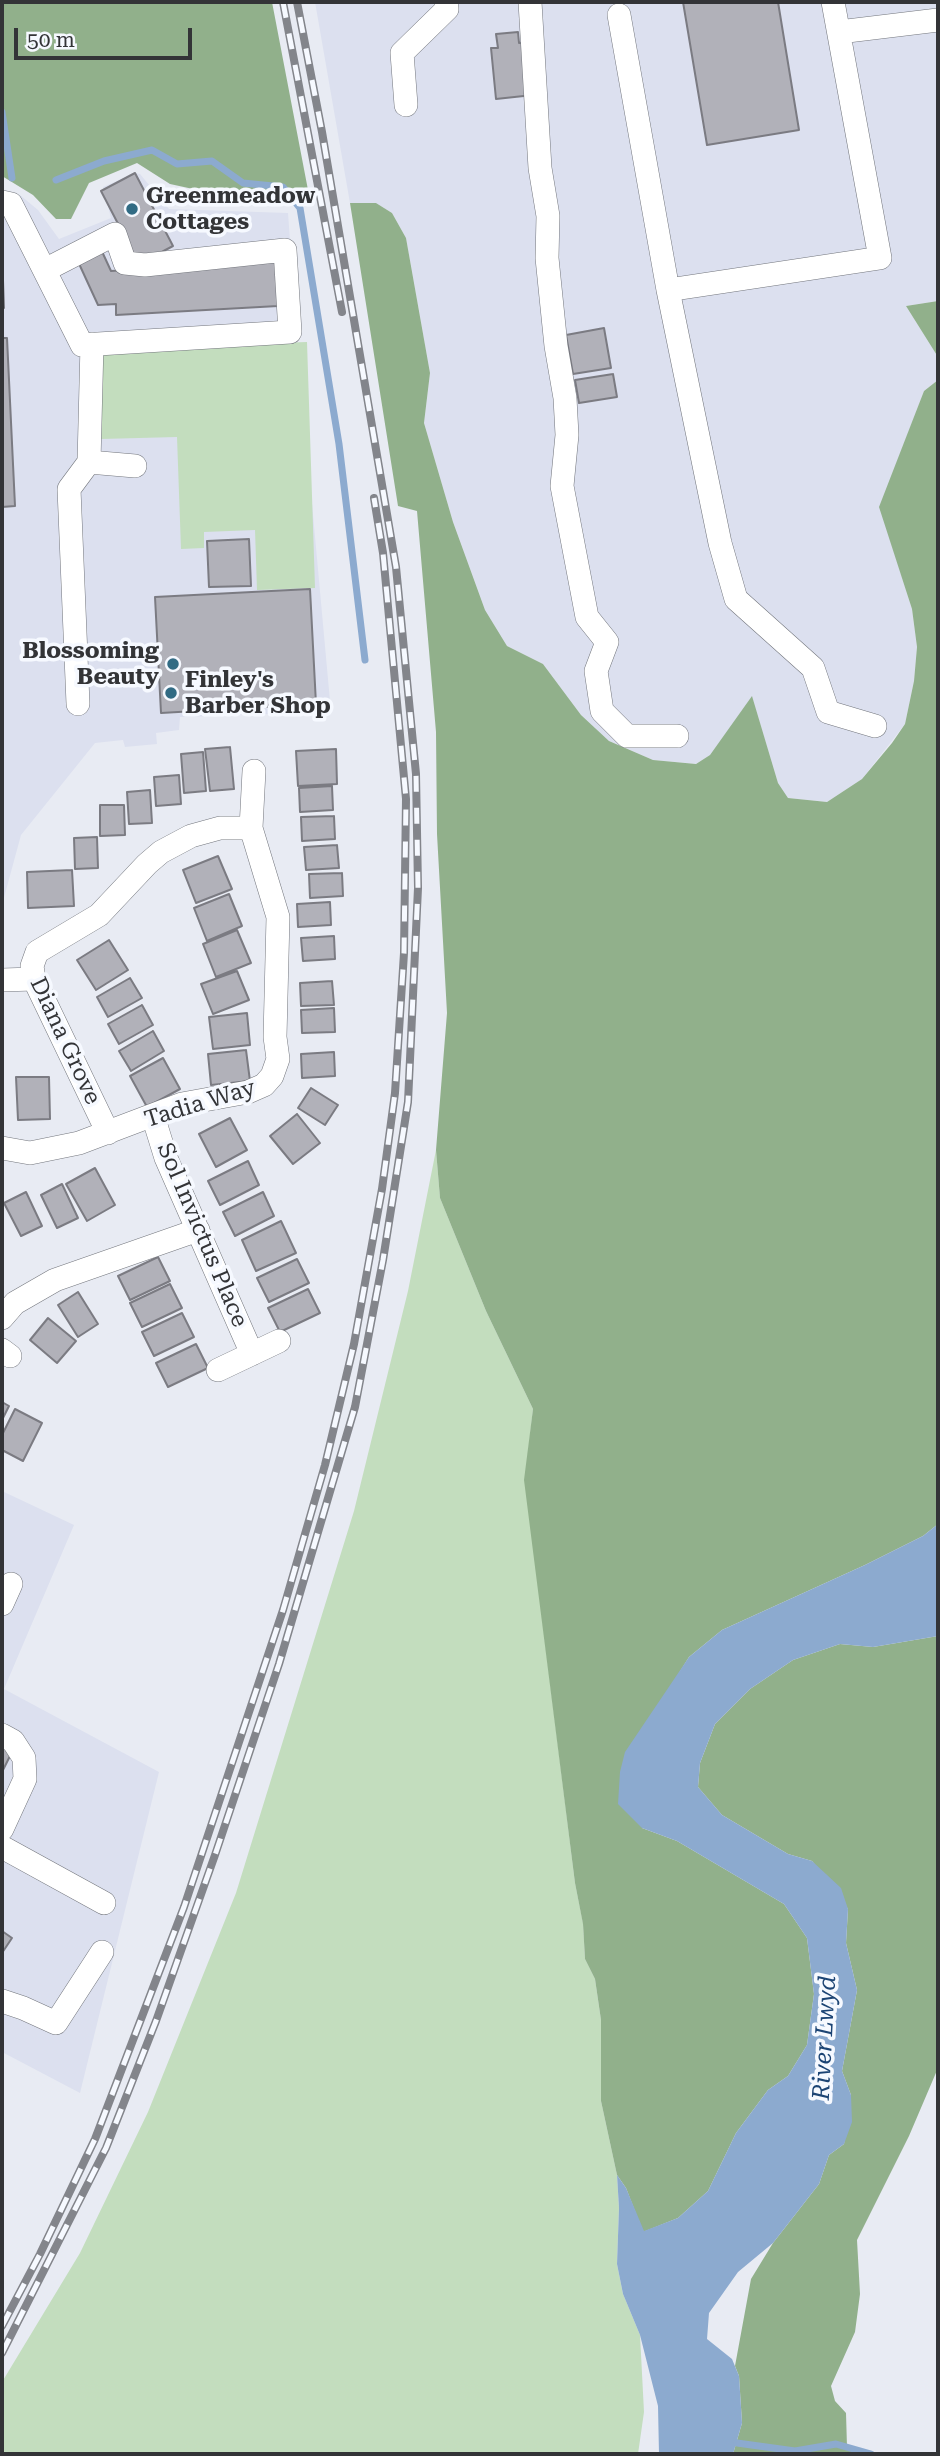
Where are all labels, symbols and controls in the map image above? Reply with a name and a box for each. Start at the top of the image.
scale bar [18,14,196,58]
text: 50 m [27,28,75,52]
place label: Greenmeadow Cottages [146,182,315,236]
marker: Greenmeadow Cottages [124,201,140,217]
place label: Blossoming Beauty [22,637,159,691]
marker: Blossoming Beauty [165,656,181,672]
place label: Finley's Barber Shop [185,666,331,720]
marker: Finley's Barber Shop [163,685,179,701]
street label: Diana Grove [24,973,106,1109]
street label: Tadia Way [141,1074,259,1134]
street label: Sol Invictus Place [151,1139,253,1331]
water label: River Lwyd [807,1975,843,2101]

